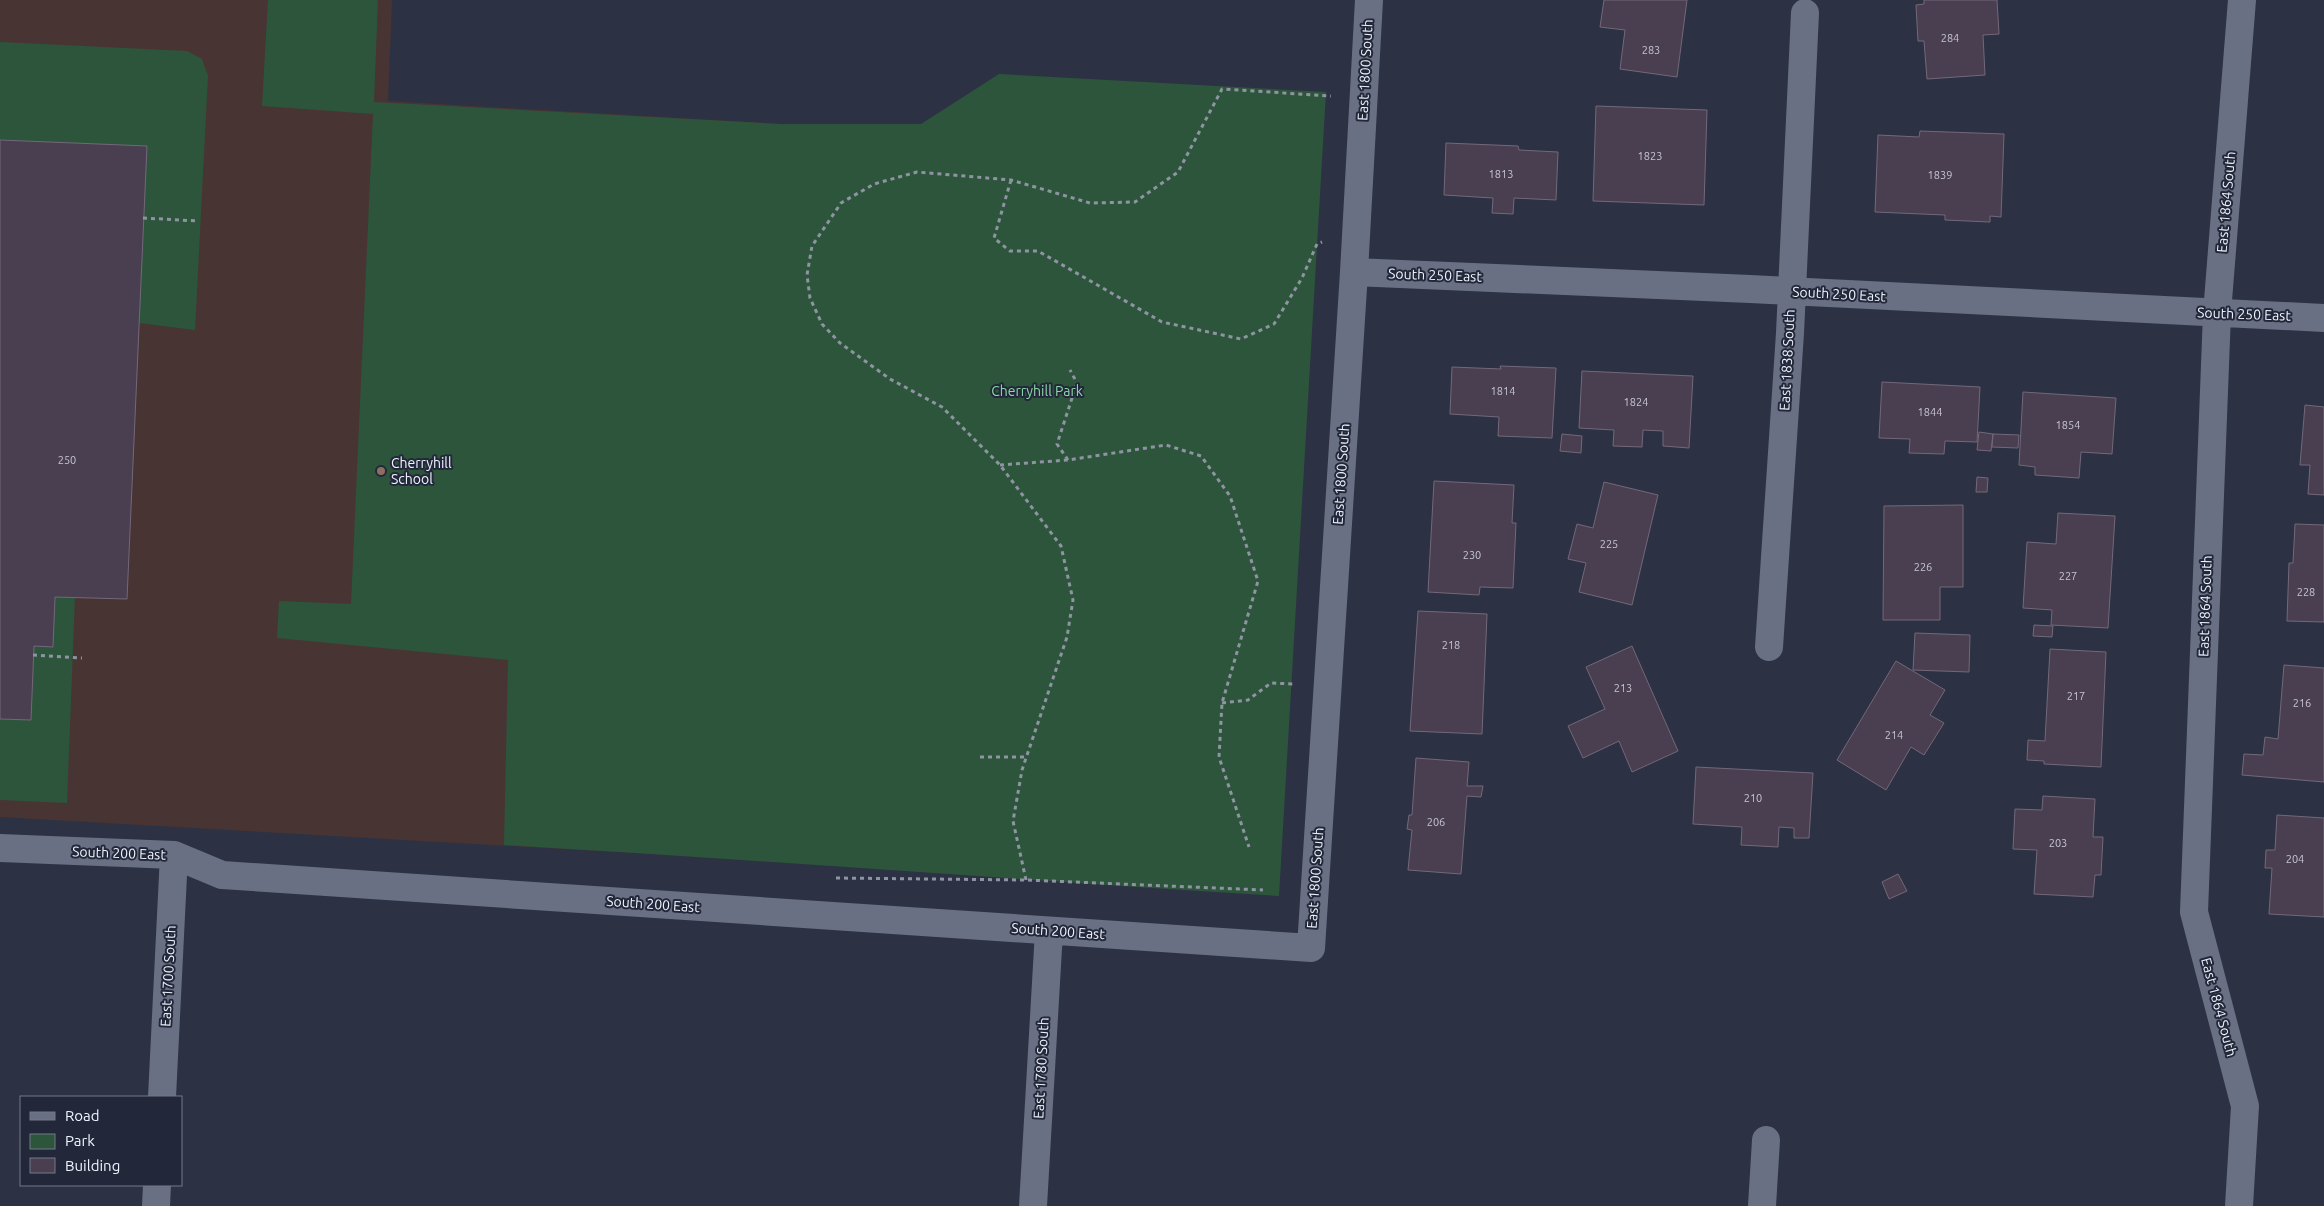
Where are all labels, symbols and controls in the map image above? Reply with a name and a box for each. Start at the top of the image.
street label: East 1800 South [1354,19,1376,121]
house number: 284 [1941,32,1959,44]
house number: 283 [1642,44,1660,56]
house number: 1823 [1638,150,1662,162]
street label: East 1864 South [2214,151,2238,253]
house number: 1813 [1489,168,1513,180]
house number: 1839 [1928,169,1952,181]
street label: South 250 East [1388,265,1483,285]
street label: South 250 East [1792,284,1887,304]
street label: South 250 East [2197,304,2292,324]
street label: East 1838 South [1776,309,1798,411]
park label: Cherryhill Park [991,383,1083,399]
house number: 1814 [1491,385,1515,397]
house number: 1824 [1624,396,1648,408]
house number: 1844 [1918,406,1942,418]
house number: 1854 [2056,419,2080,431]
street label: East 1800 South [1329,423,1353,525]
house number: 250 [58,454,76,466]
place label: Cherryhill School [391,455,452,487]
marker: Cherryhill School [375,465,387,477]
house number: 225 [1600,538,1618,550]
house number: 230 [1463,549,1481,561]
street label: East 1864 South [2195,555,2215,657]
house number: 226 [1914,561,1932,573]
house number: 227 [2059,570,2077,582]
house number: 228 [2297,586,2315,598]
house number: 218 [1442,639,1460,651]
house number: 213 [1614,682,1632,694]
house number: 217 [2067,690,2085,702]
house number: 216 [2293,697,2311,709]
house number: 214 [1885,729,1903,741]
house number: 210 [1744,792,1762,804]
house number: 206 [1427,816,1445,828]
street label: East 1800 South [1303,827,1327,929]
house number: 203 [2049,837,2067,849]
street label: South 200 East [72,843,167,863]
house number: 204 [2286,853,2304,865]
street label: South 200 East [606,893,701,915]
street label: South 200 East [1011,920,1106,942]
street label: East 1700 South [157,925,179,1027]
street label: East 1864 South [2198,956,2240,1058]
street label: East 1780 South [1030,1017,1052,1119]
legend [20,1096,182,1186]
text: Road [65,1107,100,1124]
text: Park [65,1132,95,1149]
text: Building [65,1157,120,1174]

